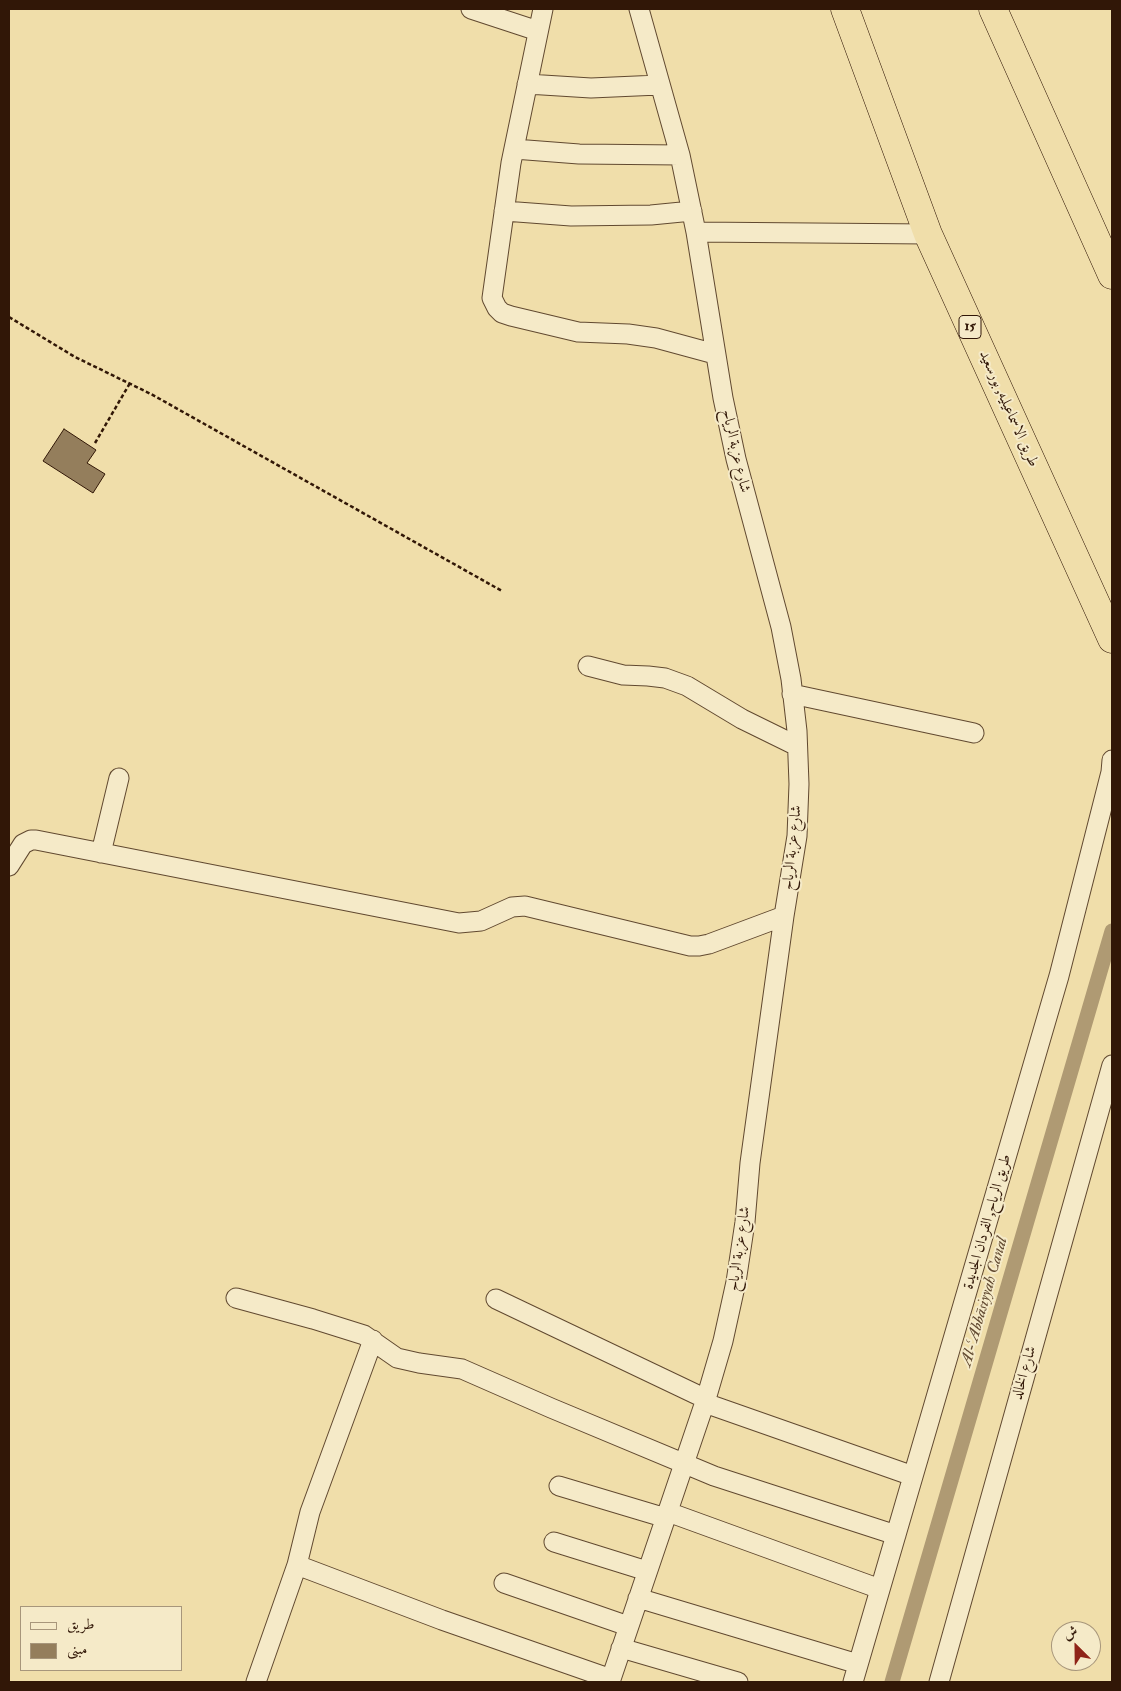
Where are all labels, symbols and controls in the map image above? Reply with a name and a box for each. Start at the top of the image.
road number: 15 [959,316,981,338]
street label: طريق الاسماعيليه, بورسعيد [974,348,1042,470]
street label: شارع عزبة الرياح [717,407,753,495]
street label: شارع عزبة الرياح [780,805,806,891]
street label: طريق الرياح, الفردان الجديدة [960,1152,1016,1292]
street label: شارع عزبة الرياح [725,1205,755,1293]
water label: Al-ʿAbbāsiyyah Canal [957,1235,1013,1369]
street label: شارع الخالد [1009,1344,1041,1402]
legend [20,1606,182,1671]
text: طريق [67,1615,94,1634]
north arrow [1051,1621,1101,1671]
text: ش [1061,1622,1080,1643]
text: مبنى [67,1640,87,1659]

